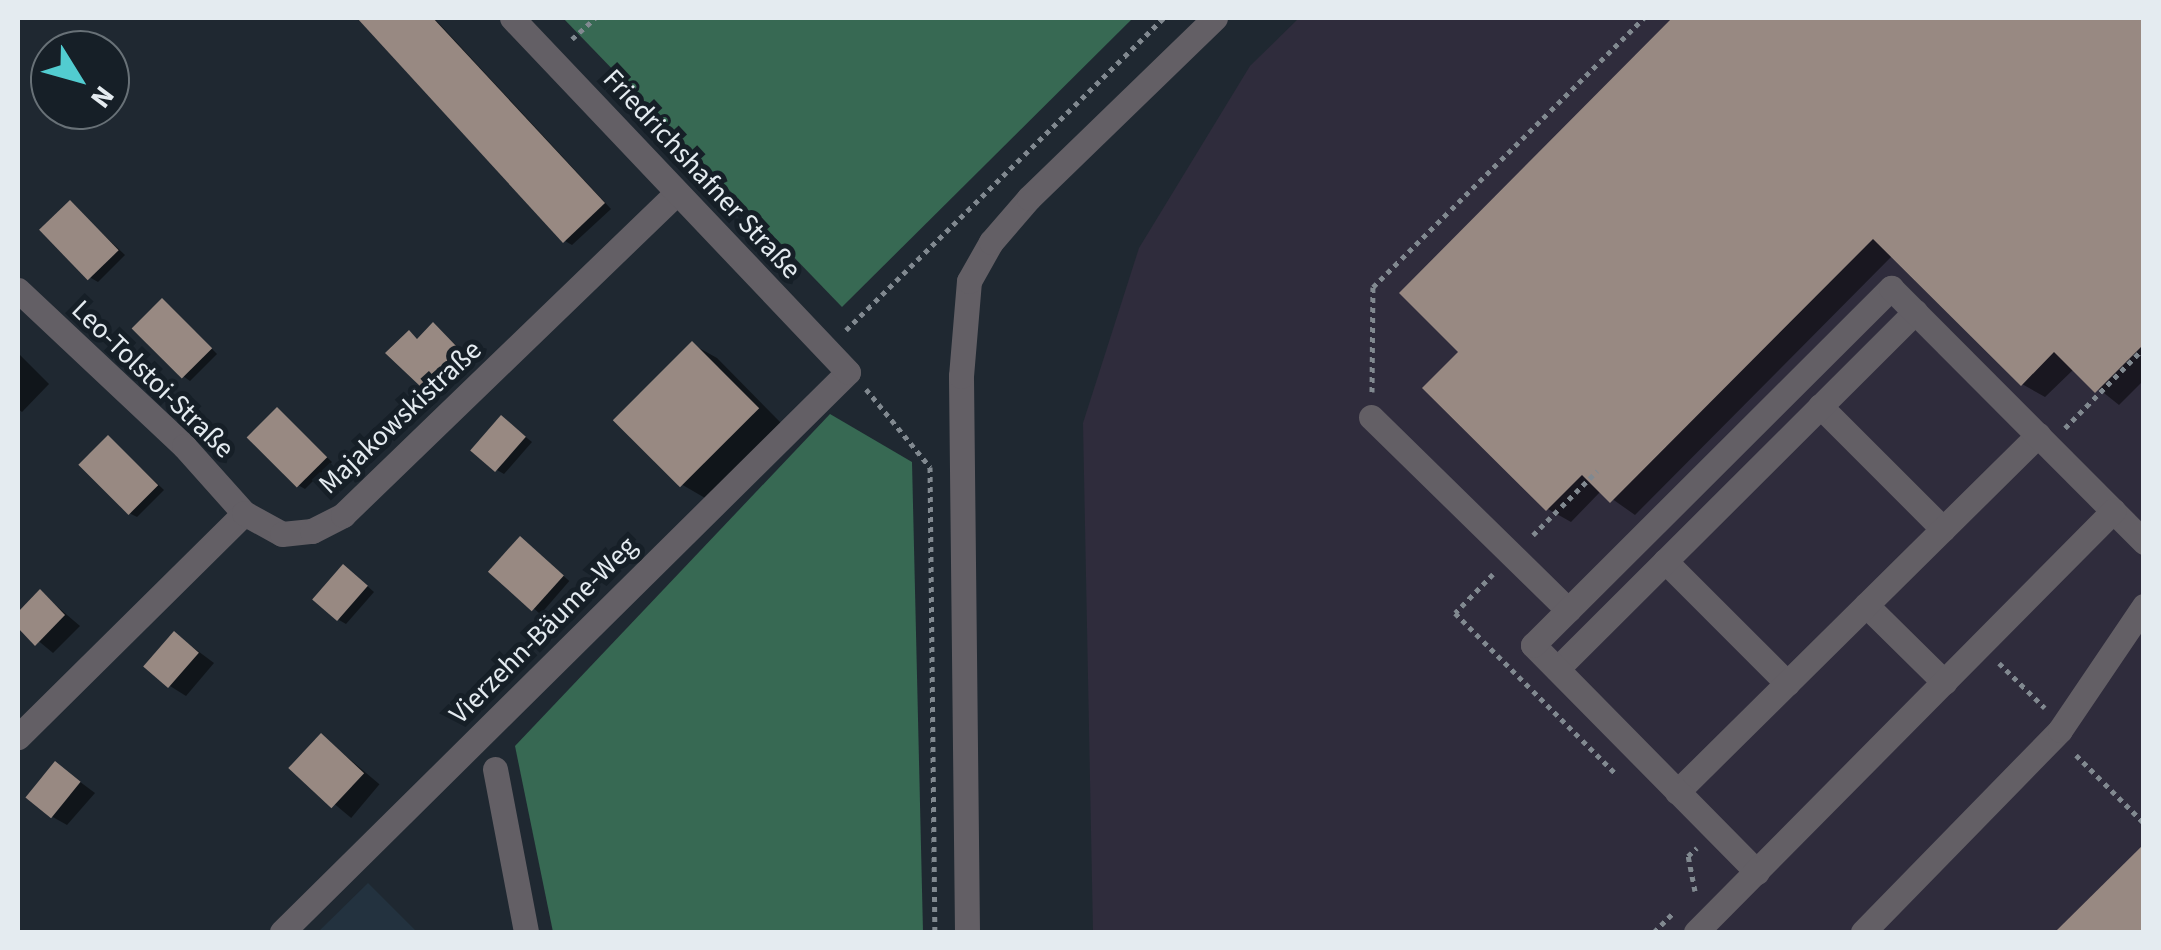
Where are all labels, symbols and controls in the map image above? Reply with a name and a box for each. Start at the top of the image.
north arrow [30,30,130,130]
street label: Friedrichshafner Straße [596,62,808,286]
text: N [81,77,124,116]
street label: Leo-Tolstoi-Straße [65,293,241,465]
street label: Majakowskistraße [312,333,488,501]
street label: Vierzehn-Bäume-Weg [442,529,644,731]

